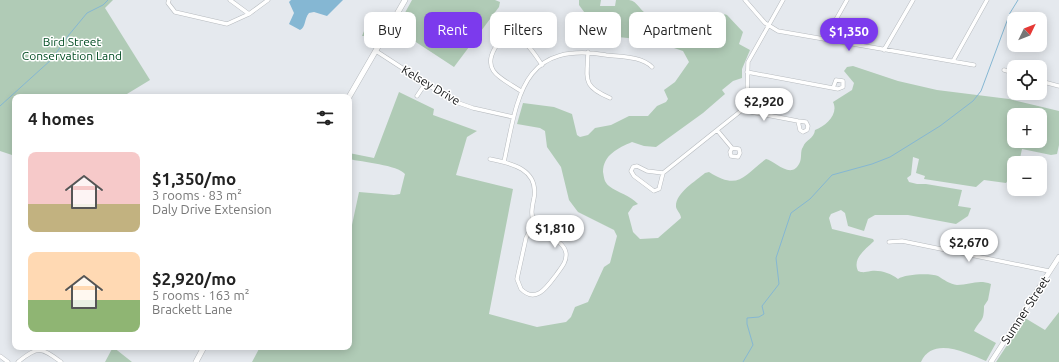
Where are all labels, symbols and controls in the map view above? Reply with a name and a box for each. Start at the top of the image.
chip: Buy [364,12,416,48]
chip: Rent [424,12,482,48]
chip: Filters [490,12,557,48]
chip: New [565,12,621,48]
chip: Apartment [629,12,726,48]
north arrow [1007,12,1047,52]
map controls [1007,12,1047,196]
pin: $1,350 [816,18,882,52]
text: $1,350 [829,24,869,38]
park label: Bird Street Conservation Land [22,35,122,62]
button: locate [1007,60,1047,100]
street label: Kelsey Drive [400,63,462,107]
pin: $2,920 [731,88,797,122]
text: $2,920 [744,94,784,108]
icon: filters [314,107,336,129]
button: + [1007,108,1047,148]
text: 4 homes [28,109,94,128]
button: − [1007,156,1047,196]
icon: home [60,168,108,216]
text: $1,350/mo [152,169,236,188]
text: 3 rooms · 83 m² [152,188,242,202]
text: Daly Drive Extension [152,202,272,216]
pin: $1,810 [522,215,588,249]
text: $1,810 [535,221,575,235]
pin: $2,670 [936,229,1002,263]
text: $2,670 [949,235,989,249]
icon: home [60,268,108,316]
text: $2,920/mo [152,269,236,288]
street label: Sumner Street [998,274,1052,346]
text: 5 rooms · 163 m² [152,288,249,302]
text: Brackett Lane [152,302,233,316]

